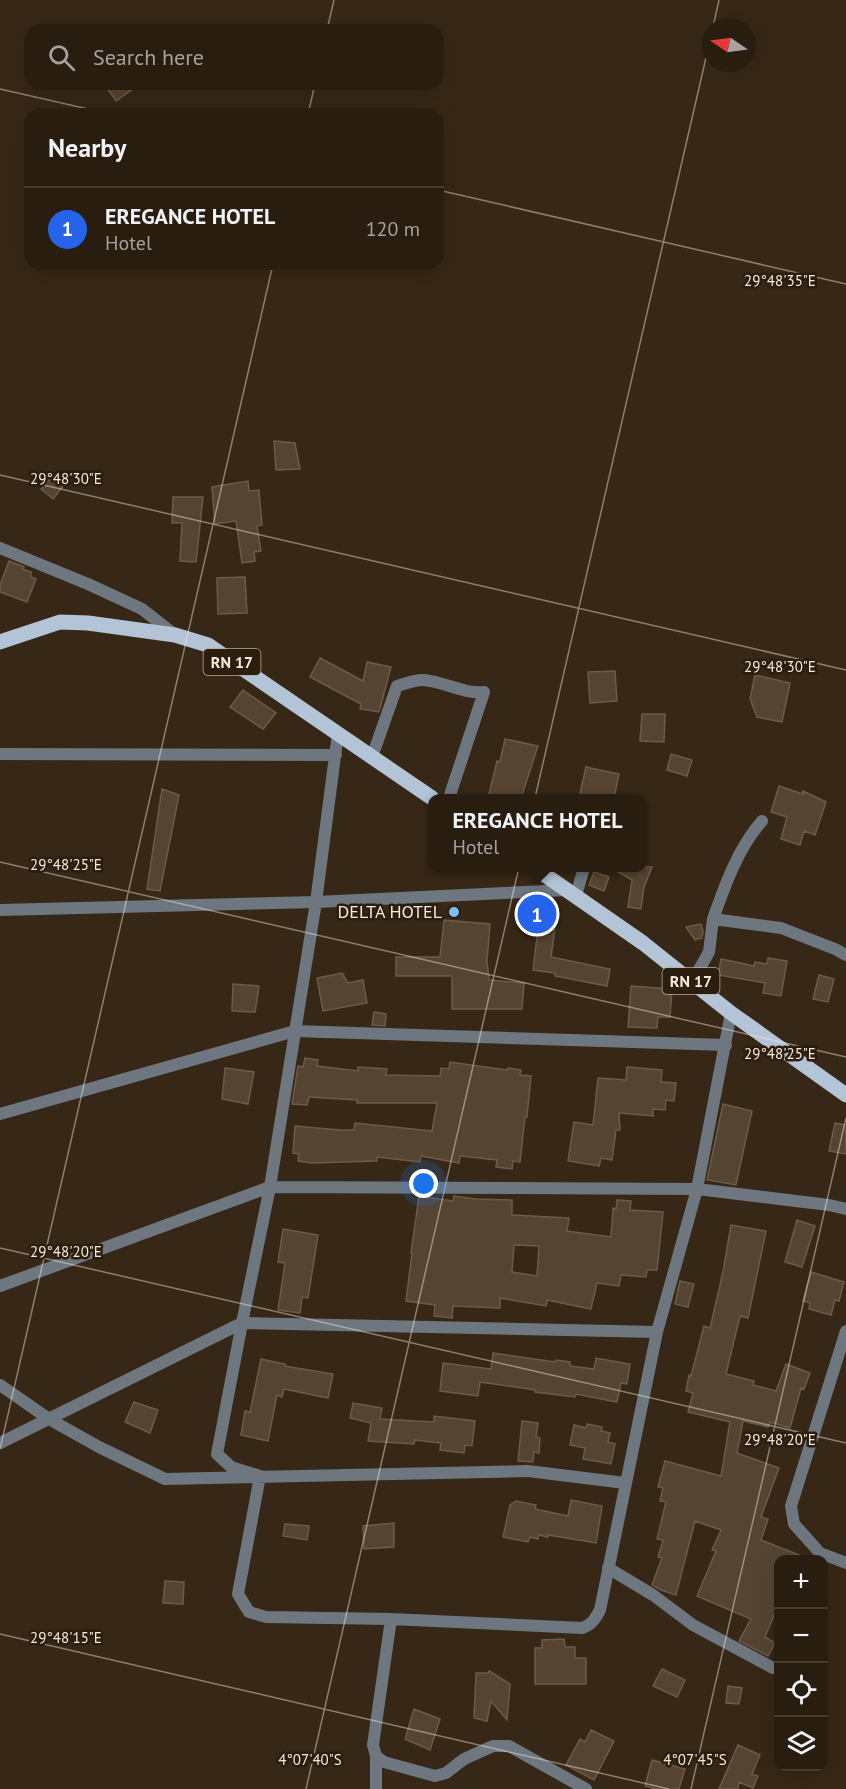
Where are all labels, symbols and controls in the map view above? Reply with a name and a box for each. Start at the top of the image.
north arrow [702,18,756,72]
search box [24,24,444,90]
icon: search [45,41,78,74]
text: Search here [93,43,204,71]
text: Nearby [48,131,126,164]
text: EREGANCE HOTEL [105,202,275,230]
text: 1 [62,216,73,242]
text: 120 m [366,216,420,242]
text: Hotel [105,230,152,256]
text: 29°48'35"E [744,271,816,290]
text: 29°48'30"E [30,469,102,488]
road number: RN 17 [204,649,260,675]
text: 29°48'30"E [744,657,816,676]
popup [428,794,647,872]
text: EREGANCE HOTEL [452,806,623,834]
text: Hotel [452,834,499,860]
text: 29°48'25"E [30,855,102,874]
pin: 1 [518,892,556,936]
place label: DELTA HOTEL [338,900,442,923]
marker: DELTA HOTEL [447,905,461,919]
road number: RN 17 [662,968,720,994]
text: 29°48'25"E [744,1044,816,1063]
your location [409,1169,438,1198]
text: 29°48'20"E [30,1242,102,1261]
text: 29°48'20"E [744,1430,816,1449]
map controls [774,1555,828,1771]
button: + [774,1555,828,1609]
button: − [774,1609,828,1663]
text: 29°48'15"E [30,1628,102,1647]
button: locate [774,1663,828,1717]
button: layers [774,1717,828,1771]
text: 4°07'40"S [278,1750,342,1769]
text: 4°07'45"S [663,1750,727,1769]

